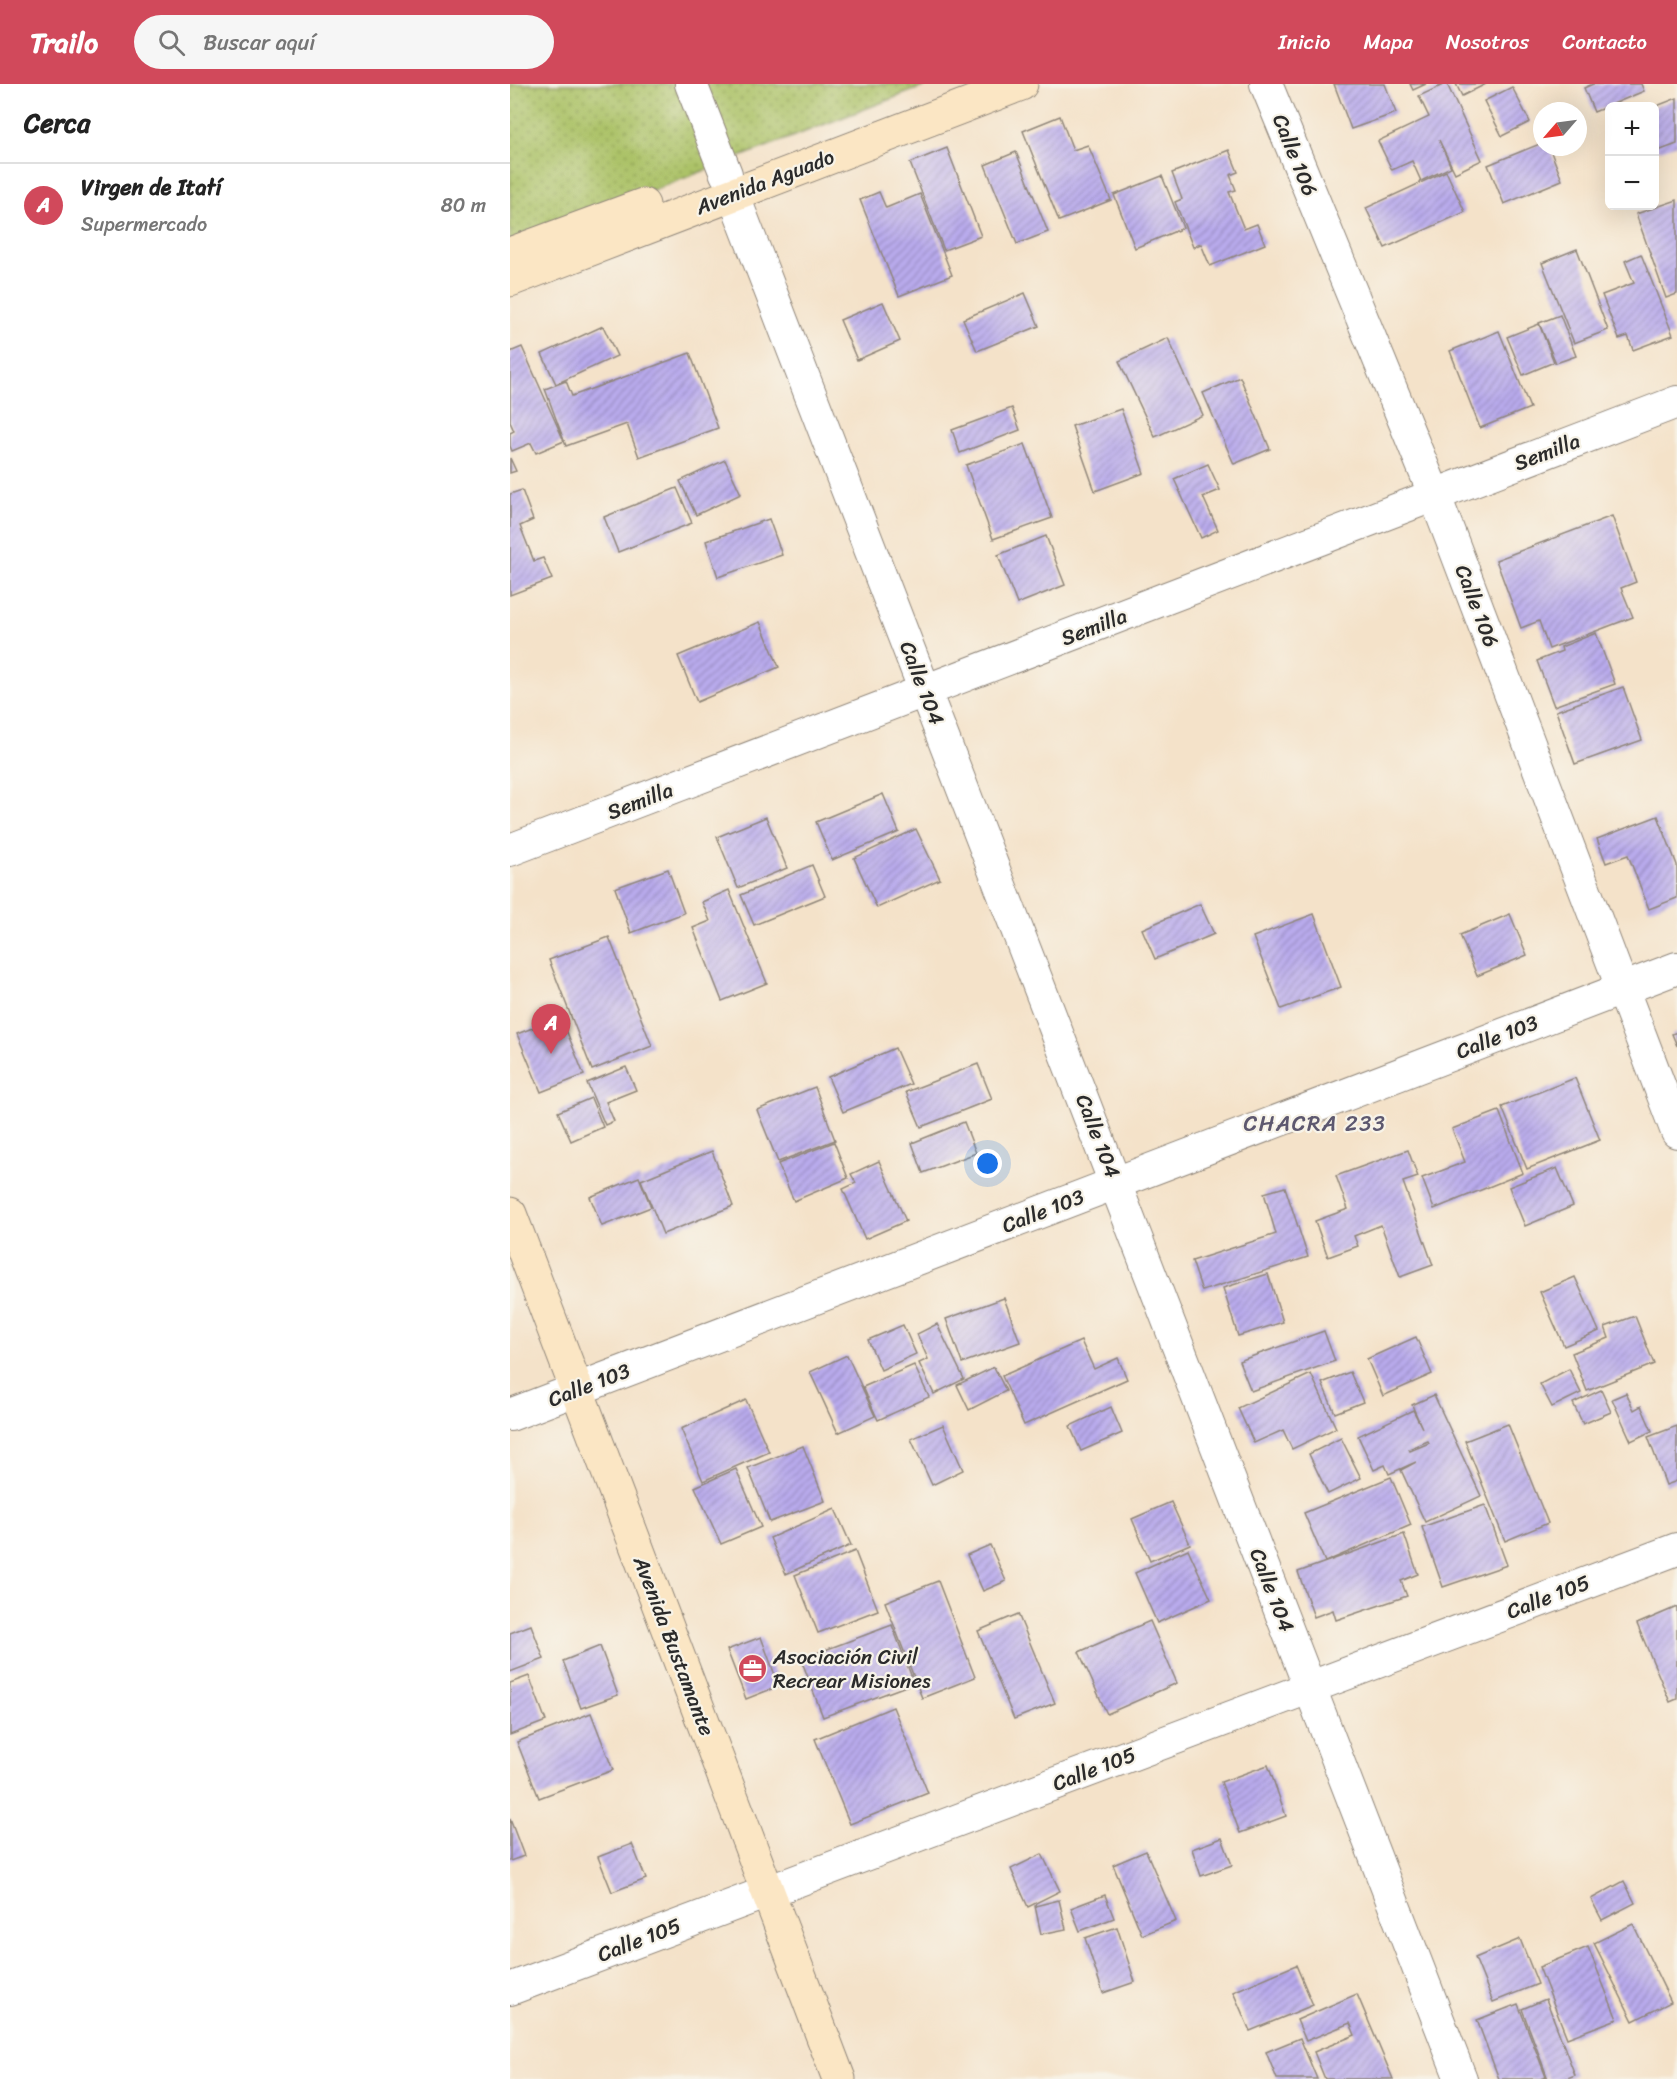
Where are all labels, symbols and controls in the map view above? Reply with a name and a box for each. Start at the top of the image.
search box [134,15,554,69]
text: Trailo [30,18,98,67]
text: Buscar aquí [203,23,315,62]
text: Inicio [1278,23,1330,61]
text: Mapa [1363,23,1413,61]
text: Nosotros [1446,23,1529,61]
text: Contacto [1562,23,1647,61]
icon: search [155,26,188,59]
text: Cerca [24,100,90,146]
north arrow [1533,102,1587,156]
map controls [1605,102,1659,210]
button: + [1605,102,1659,156]
street label: Calle 106 [1261,108,1329,202]
street label: Avenida Aguado [689,138,840,226]
button: − [1605,156,1659,210]
text: Virgen de Itatí [81,168,221,207]
text: A [37,188,50,223]
text: 80 m [441,188,486,223]
text: Supermercado [81,207,207,242]
street label: Semilla [1508,422,1586,482]
street label: Calle 106 [1444,559,1510,653]
street label: Semilla [1055,597,1133,657]
street label: Calle 104 [889,635,955,731]
street label: Semilla [601,771,679,831]
pin: A [532,1004,570,1054]
street label: Calle 103 [1450,1004,1544,1070]
street label: Calle 104 [1065,1088,1131,1184]
district label: CHACRA 233 [1244,1104,1386,1143]
your location [973,1149,1002,1178]
street label: Calle 103 [996,1178,1090,1244]
street label: Calle 103 [542,1352,636,1418]
street label: Calle 104 [1239,1542,1305,1638]
street label: Avenida Bustamante [622,1549,726,1742]
street label: Calle 105 [1501,1564,1596,1630]
place label: Asociación Civil Recrear Misiones [772,1638,931,1700]
office icon: Asociación Civil Recrear Misiones [736,1653,768,1685]
street label: Calle 105 [1047,1736,1142,1802]
street label: Calle 105 [592,1907,687,1973]

